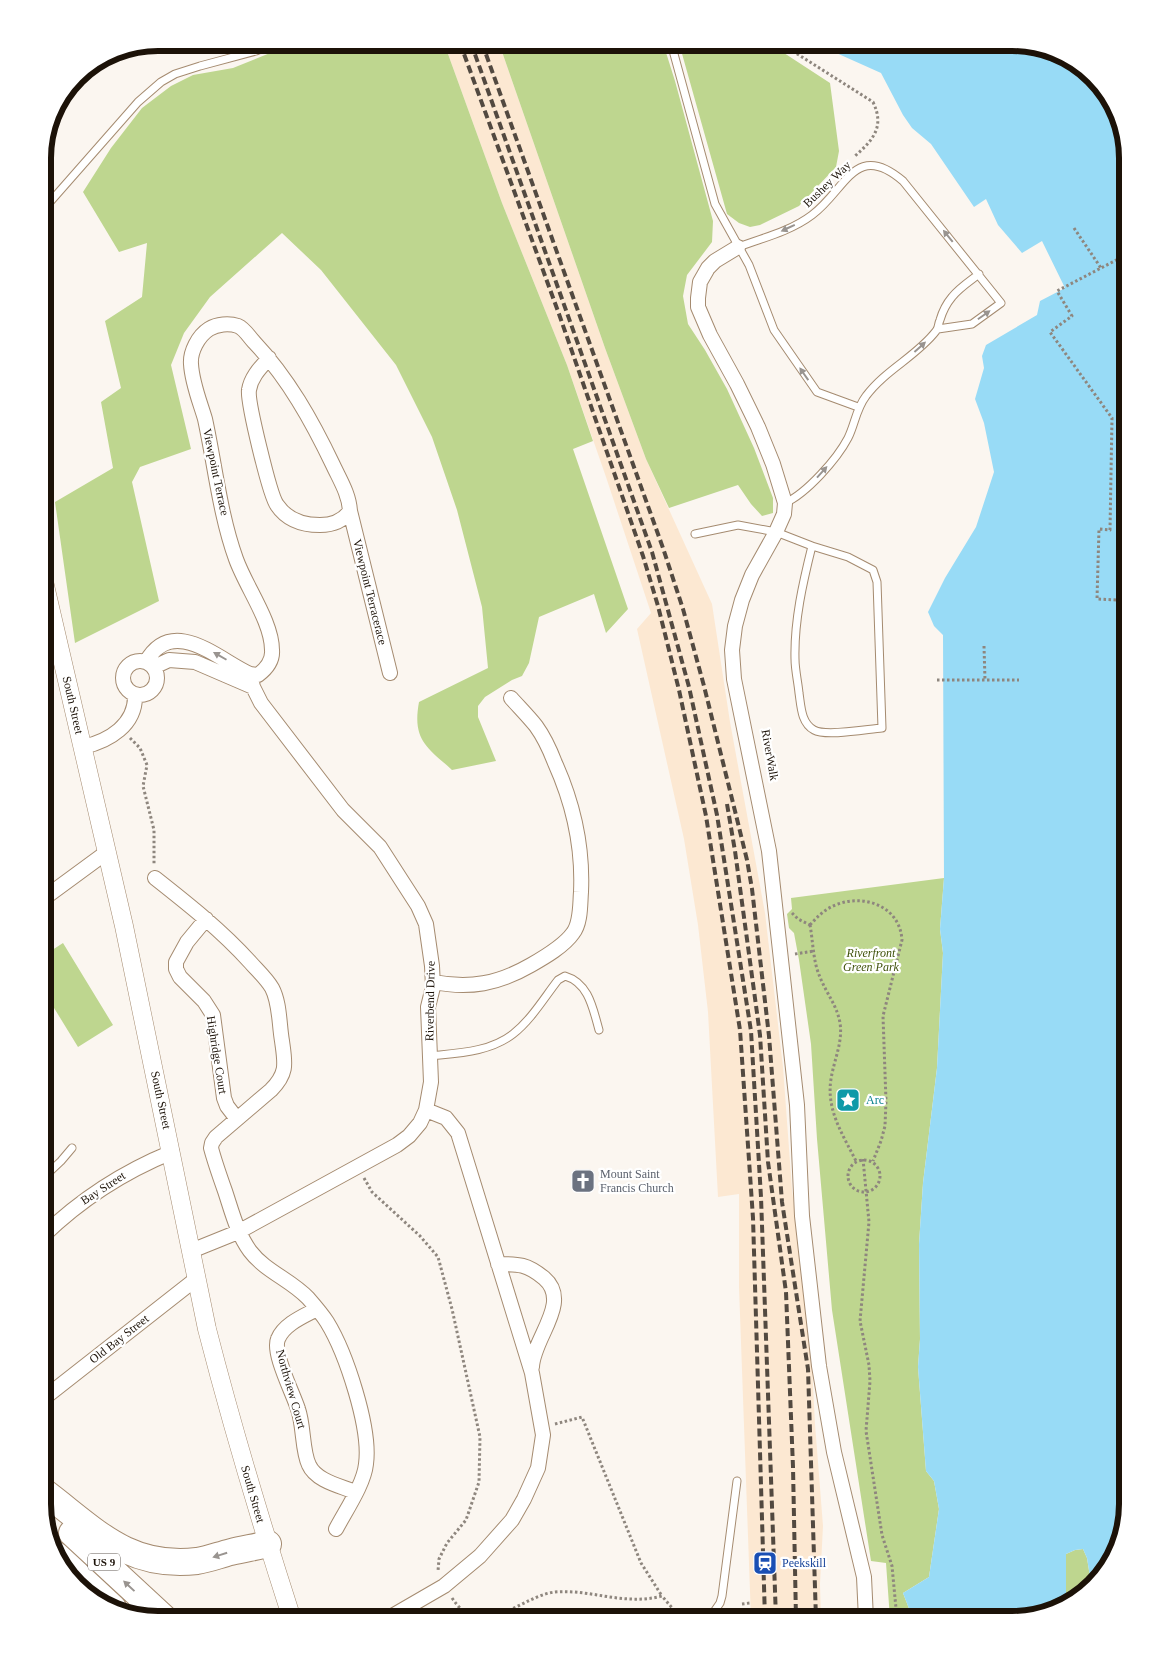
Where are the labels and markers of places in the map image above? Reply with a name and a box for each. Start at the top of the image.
place icon: Arc [835,1087,861,1113]
place label: Arc [866,1093,884,1107]
place label: Mount Saint Francis Church [600,1167,674,1195]
church icon: Mount Saint Francis Church [570,1168,596,1194]
station icon: Peekskill [752,1550,778,1576]
place label: Peekskill [782,1556,827,1570]

